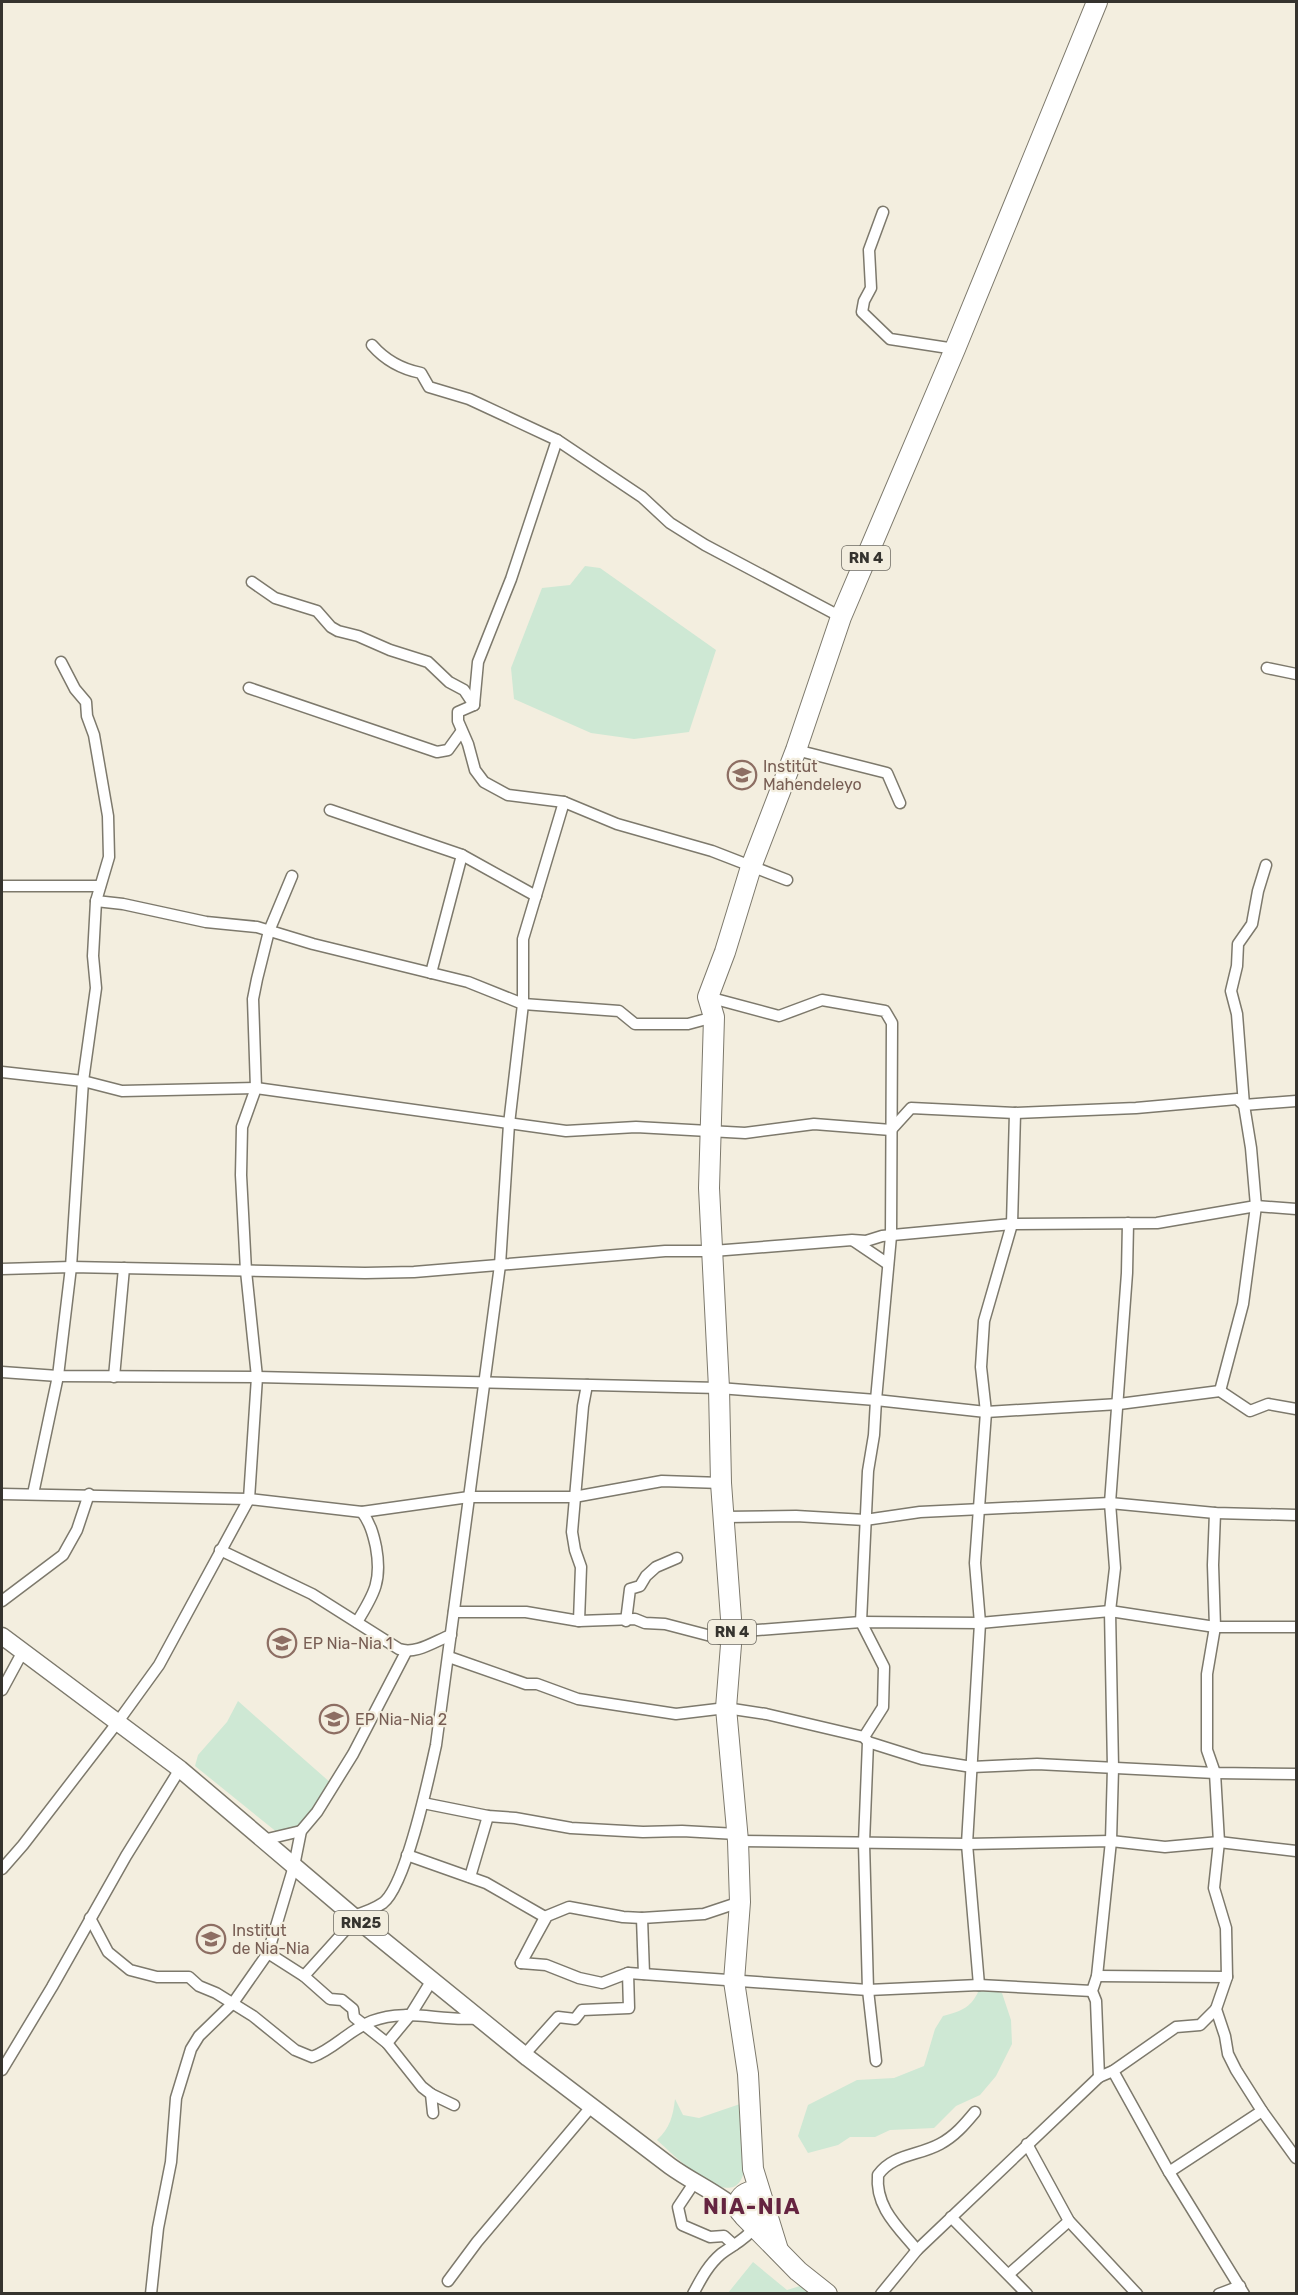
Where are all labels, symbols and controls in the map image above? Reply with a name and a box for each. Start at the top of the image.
road number: RN 4 [842,546,890,570]
place label: Institut Mahendeleyo [763,757,862,794]
school or university icon: Institut Mahendeleyo [726,759,758,791]
road number: RN 4 [708,1620,756,1644]
school or university icon: EP Nia-Nia 1 [266,1627,298,1659]
place label: EP Nia-Nia 1 [303,1634,393,1653]
school or university icon: EP Nia-Nia 2 [318,1703,350,1735]
place label: EP Nia-Nia 2 [355,1710,447,1729]
road number: RN25 [334,1911,388,1935]
place label: Institut de Nia-Nia [232,1921,310,1958]
school or university icon: Institut de Nia-Nia [195,1923,227,1955]
district label: NIA-NIA [703,2193,801,2220]

